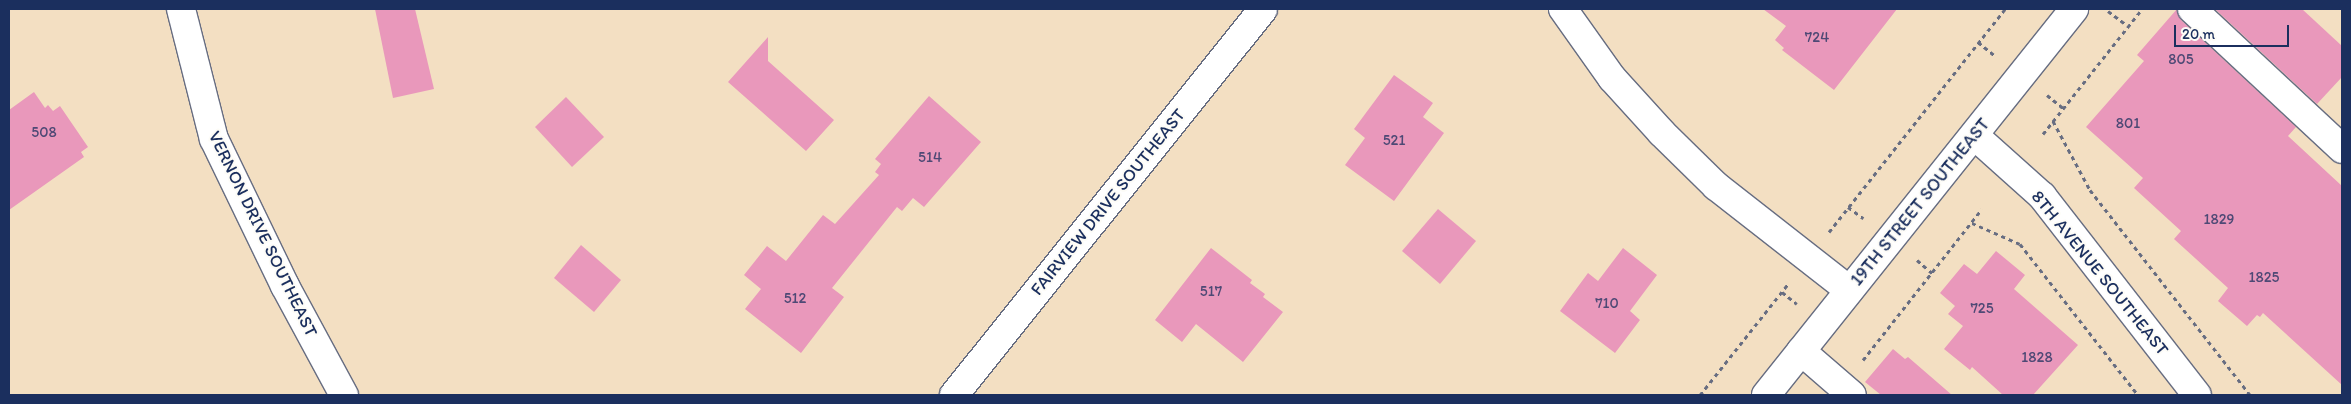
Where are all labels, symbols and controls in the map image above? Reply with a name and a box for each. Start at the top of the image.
scale bar [2176,15,2291,47]
text: 20 m [2182,25,2215,43]
house number: 724 [1805,29,1829,47]
house number: 805 [2168,51,2194,69]
street label: FAIRVIEW DRIVE SOUTHEAST [1025,103,1191,301]
street label: 19TH STREET SOUTHEAST [1846,114,1994,290]
house number: 801 [2116,115,2140,133]
house number: 508 [31,124,57,142]
street label: VERNON DRIVE SOUTHEAST [204,127,322,341]
house number: 521 [1383,132,1405,150]
house number: 514 [918,149,942,167]
street label: 8TH AVENUE SOUTHEAST [2027,186,2173,360]
house number: 1829 [2204,211,2234,229]
house number: 1825 [2249,269,2279,287]
house number: 517 [1200,283,1222,301]
house number: 512 [784,290,806,308]
house number: 710 [1595,295,1619,313]
house number: 725 [1970,300,1994,318]
house number: 1828 [2021,349,2053,367]

